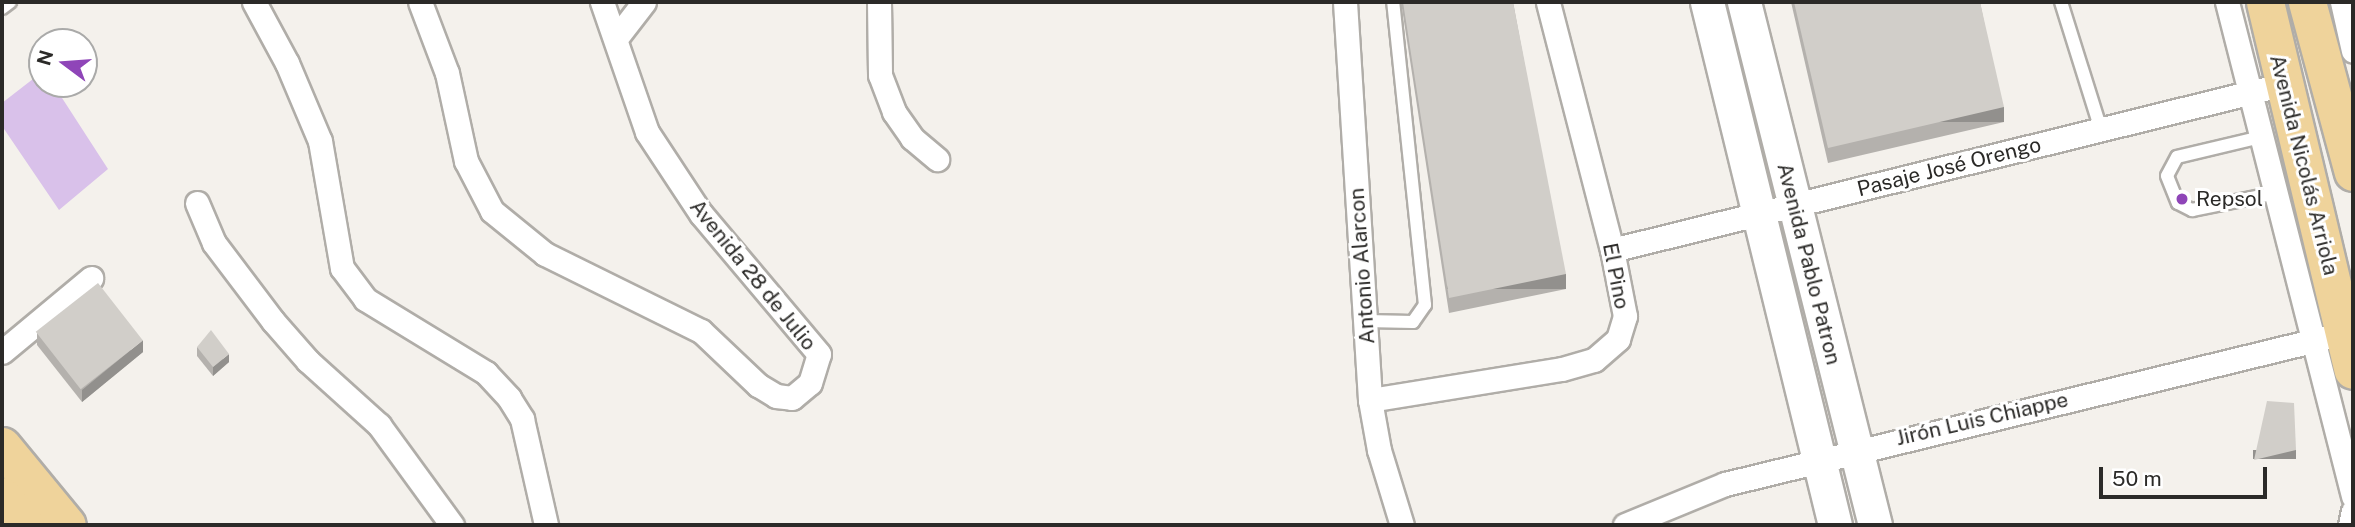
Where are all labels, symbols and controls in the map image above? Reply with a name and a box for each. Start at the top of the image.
north arrow [28,28,98,98]
text: N [32,48,57,68]
street label: Avenida Nicolás Arriola [2264,52,2344,278]
street label: Pasaje José Orengo [1854,132,2044,202]
street label: Avenida Pablo Patron [1772,160,1846,368]
place label: Repsol [2196,186,2263,212]
street label: Antonio Alarcon [1344,187,1380,345]
marker: Repsol [2174,191,2190,207]
street label: Avenida 28 de Julio [684,194,822,356]
street label: El Pino [1597,241,1635,311]
street label: Jirón Luis Chiappe [1893,387,2071,451]
scale bar [2103,454,2271,498]
text: 50 m [2112,466,2162,491]

